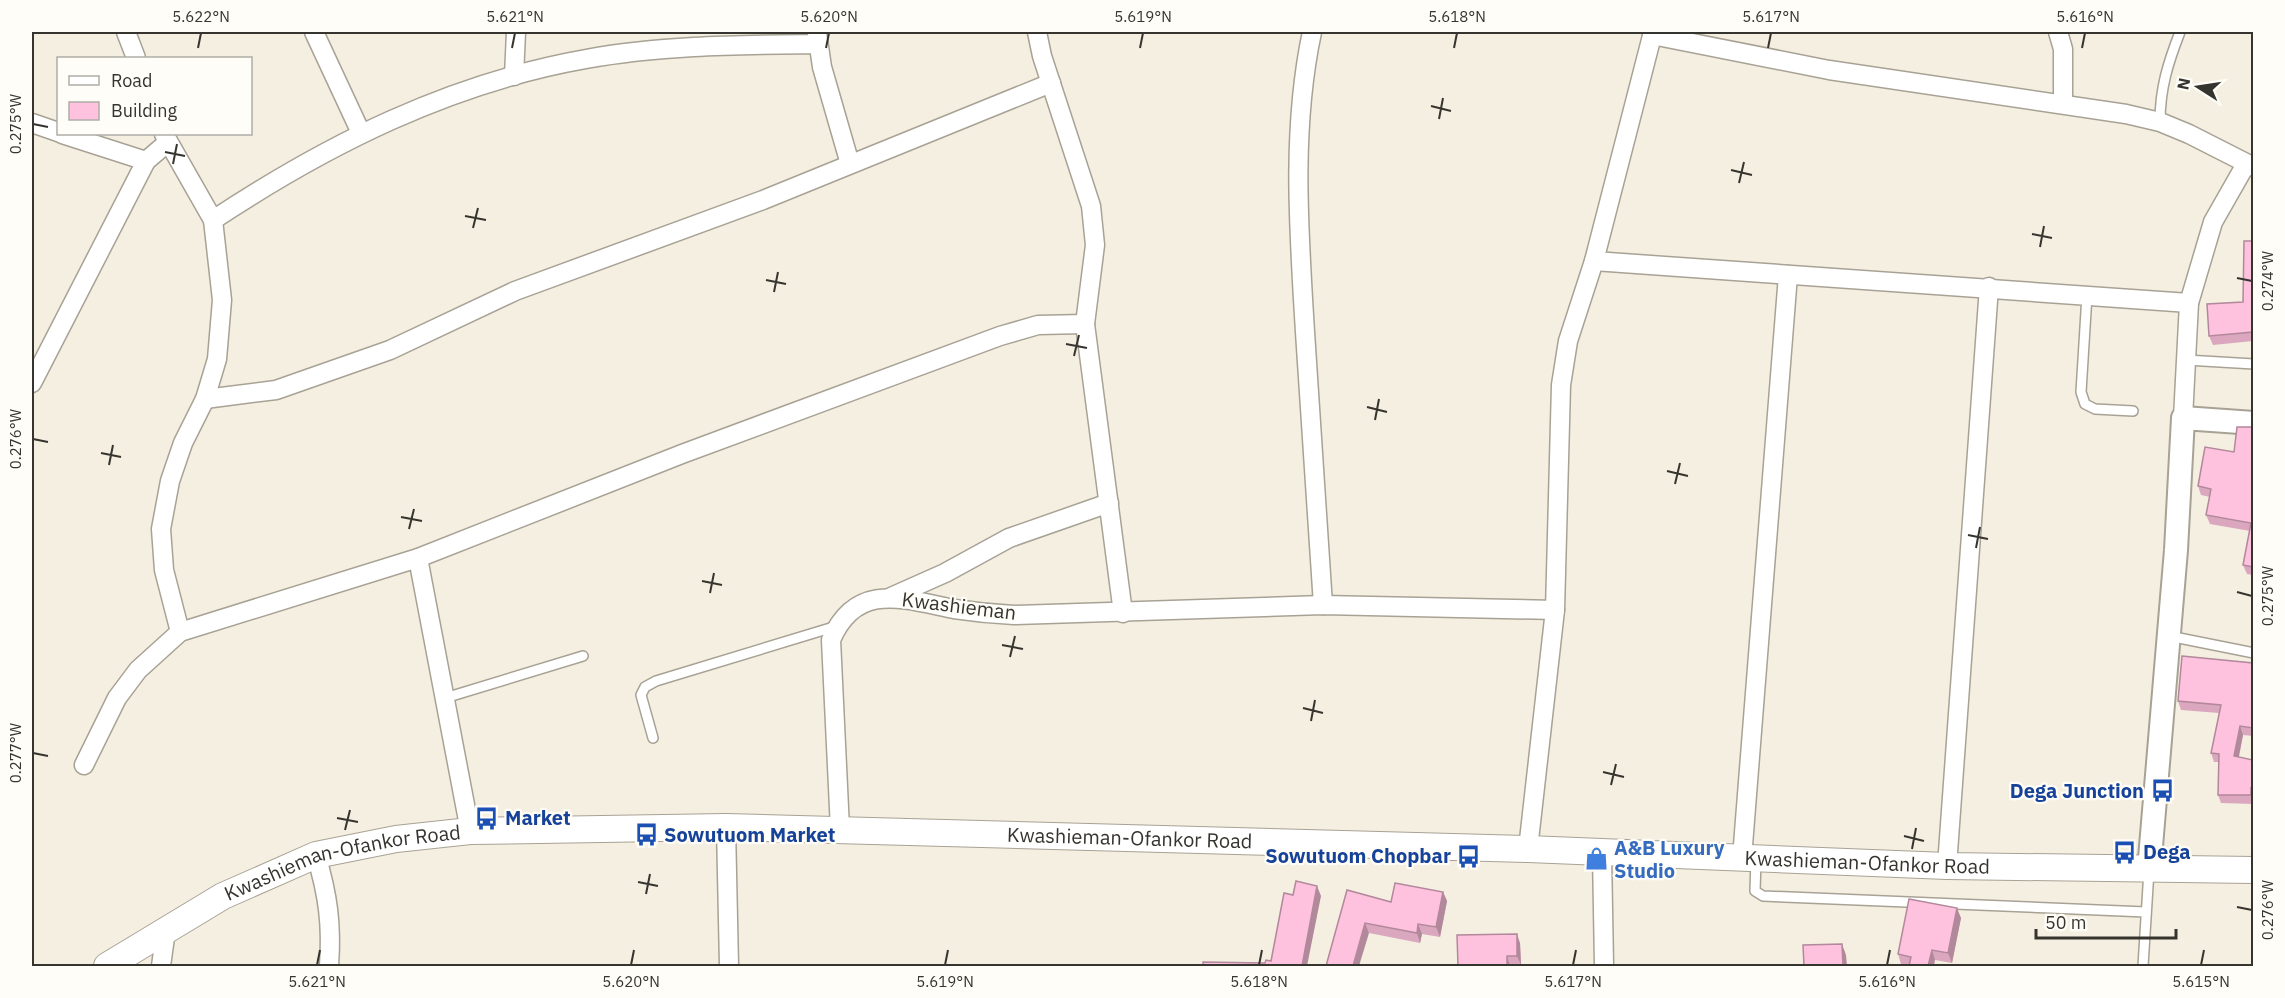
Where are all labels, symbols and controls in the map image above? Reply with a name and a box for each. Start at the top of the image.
text: 5.622°N [172,7,230,26]
text: 5.621°N [486,7,544,26]
text: 5.620°N [800,7,858,26]
text: 5.619°N [1114,7,1172,26]
text: 5.618°N [1428,7,1486,26]
text: 5.617°N [1742,7,1800,26]
text: 5.616°N [2056,7,2114,26]
legend [57,57,252,135]
north arrow [2168,57,2228,117]
text: Road [111,69,152,92]
text: N [2172,76,2194,92]
text: 0.275°W [6,93,25,154]
text: Building [111,99,178,122]
text: 0.274°W [2258,250,2277,311]
text: 0.276°W [6,408,25,469]
text: 0.275°W [2258,565,2277,626]
street label: Kwashieman [900,585,1018,626]
text: 0.277°W [6,722,25,783]
place label: Dega Junction [2010,777,2144,804]
bus stop icon: Dega Junction [2149,778,2175,804]
place label: Market [505,804,571,831]
bus stop icon: Market [474,805,500,831]
street label: Kwashieman-Ofankor Road [220,818,462,907]
place label: Sowutuom Market [664,821,836,848]
street label: Kwashieman-Ofankor Road [1007,821,1253,854]
bus stop icon: Sowutuom Market [633,822,659,848]
place label: A&B Luxury Studio [1614,834,1725,884]
place label: Dega [2143,838,2191,865]
bus stop icon: Dega [2112,839,2138,865]
place label: Sowutuom Chopbar [1265,842,1451,869]
bus stop icon: Sowutuom Chopbar [1456,843,1482,869]
street label: Kwashieman-Ofankor Road [1744,844,1990,880]
shop icon: A&B Luxury Studio [1583,846,1609,872]
text: 0.276°W [2258,879,2277,940]
scale bar [2036,902,2176,940]
text: 50 m [2045,911,2087,934]
text: 5.621°N [288,972,346,991]
text: 5.620°N [602,972,660,991]
text: 5.619°N [916,972,974,991]
text: 5.618°N [1230,972,1288,991]
text: 5.617°N [1544,972,1602,991]
text: 5.616°N [1858,972,1916,991]
text: 5.615°N [2172,972,2230,991]

